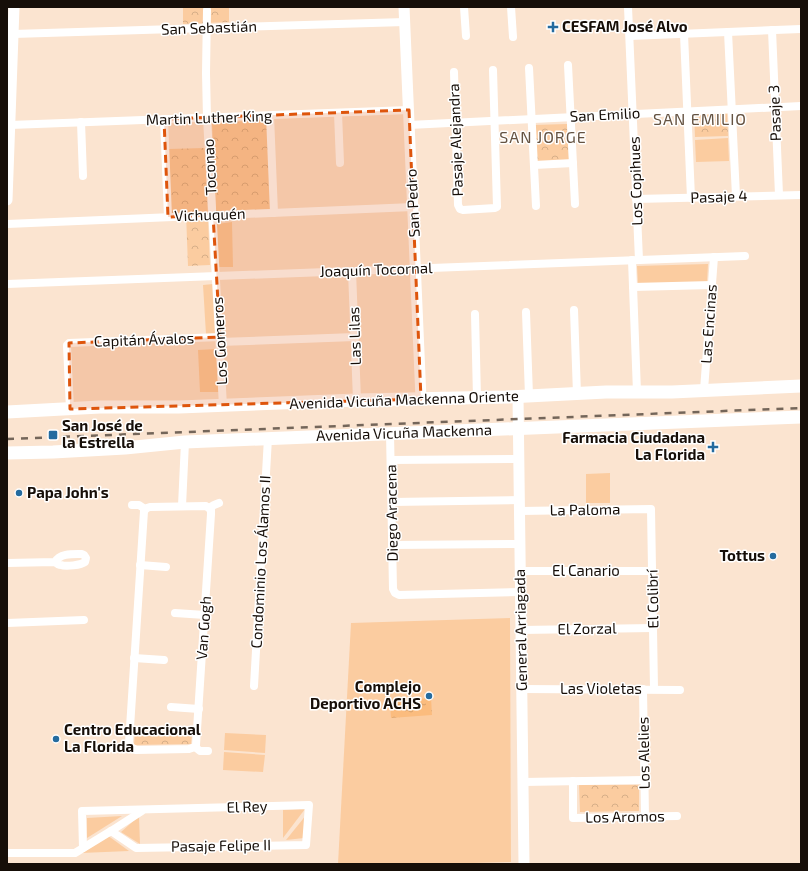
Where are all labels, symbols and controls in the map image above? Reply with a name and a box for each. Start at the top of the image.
street label: San Sebastián [161,16,257,38]
place label: CESFAM José Alvo [562,17,688,35]
marker: CESFAM José Alvo [547,21,559,33]
street label: Pasaje Alejandra [444,83,467,197]
street label: Pasaje 3 [764,85,785,142]
street label: San Emilio [569,103,641,125]
street label: Martin Luther King [146,106,273,128]
district label: SAN EMILIO [653,109,747,128]
district label: SAN JORGE [499,127,587,146]
street label: Los Copihues [624,136,646,226]
street label: Toconao [199,138,219,196]
street label: San Pedro [401,168,423,238]
street label: Pasaje 4 [690,186,748,207]
street label: Vichuquén [174,204,246,224]
street label: Joaquín Tocornal [319,258,433,280]
street label: Las Encinas [696,284,720,364]
street label: Los Gomeros [208,297,230,386]
street label: Las Lilas [344,306,364,366]
street label: Capitán Ávalos [93,328,195,350]
street label: Avenida Vicuña Mackenna Oriente [289,386,519,412]
place label: San José de la Estrella [62,416,143,451]
street label: Avenida Vicuña Mackenna [316,420,492,444]
place label: Farmacia Ciudadana La Florida [562,428,705,463]
marker: San José de la Estrella [47,429,59,441]
marker: Farmacia Ciudadana La Florida [708,442,718,452]
street label: Diego Aracena [381,464,401,562]
street label: Condominio Los Álamos II [246,475,274,649]
place label: Papa John's [27,483,109,501]
marker: Papa John's [14,488,24,498]
street label: La Paloma [549,499,620,519]
place label: Tottus [719,546,765,564]
marker: Tottus [768,551,778,561]
street label: El Canario [552,561,620,579]
street label: El Colibrí [642,568,662,629]
street label: General Arriagada [510,569,530,691]
street label: Van Gogh [192,595,214,661]
street label: El Zorzal [557,618,617,638]
place label: Complejo Deportivo ACHS [310,677,421,712]
street label: Las Violetas [560,679,642,697]
marker: Complejo Deportivo ACHS [424,691,434,701]
street label: Los Alelies [633,717,653,789]
place label: Centro Educacional La Florida [64,720,201,755]
marker: Centro Educacional La Florida [51,734,61,744]
street label: El Rey [226,796,268,816]
street label: Los Aromos [585,806,665,826]
street label: Pasaje Felipe II [171,835,271,856]

